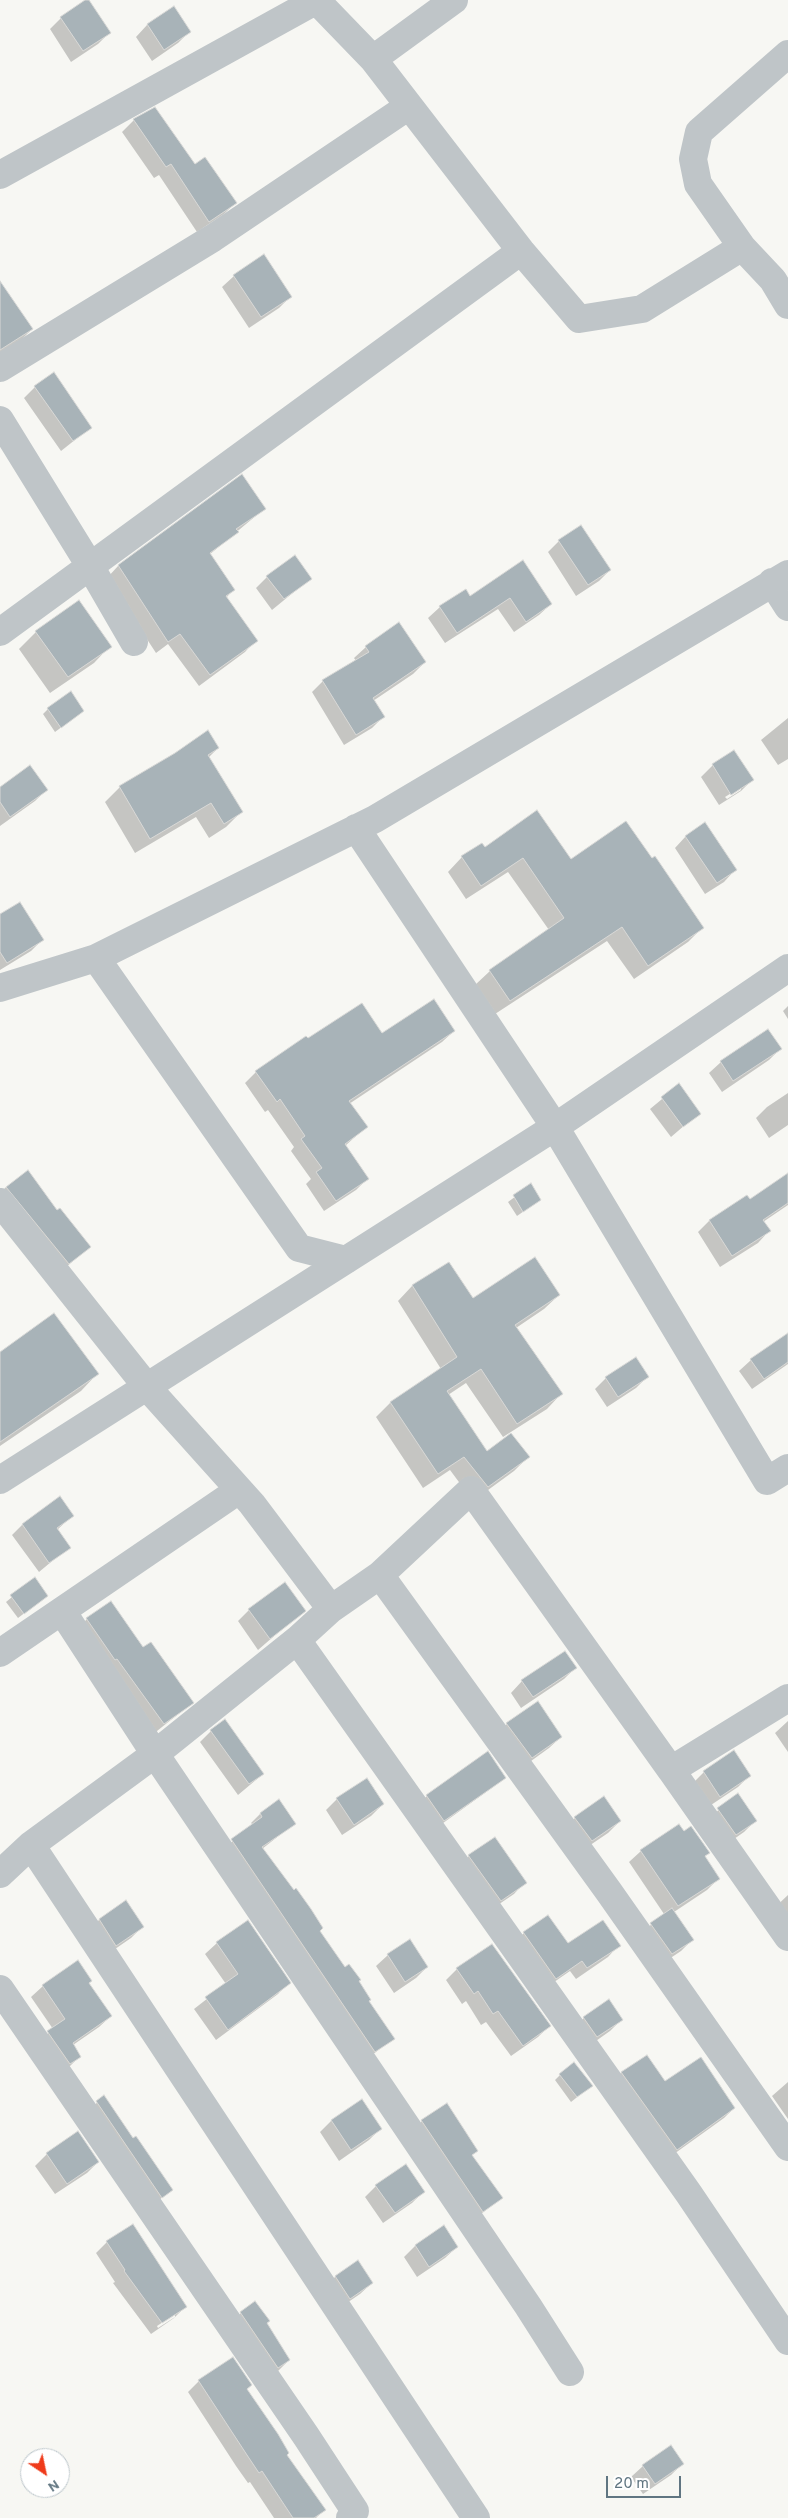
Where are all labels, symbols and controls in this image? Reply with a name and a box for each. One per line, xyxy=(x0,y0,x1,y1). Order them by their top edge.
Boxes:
north arrow xyxy=(20,2448,70,2498)
scale bar xyxy=(608,2466,683,2498)
text: N xyxy=(44,2475,62,2495)
text: 20 m xyxy=(614,2475,649,2494)

